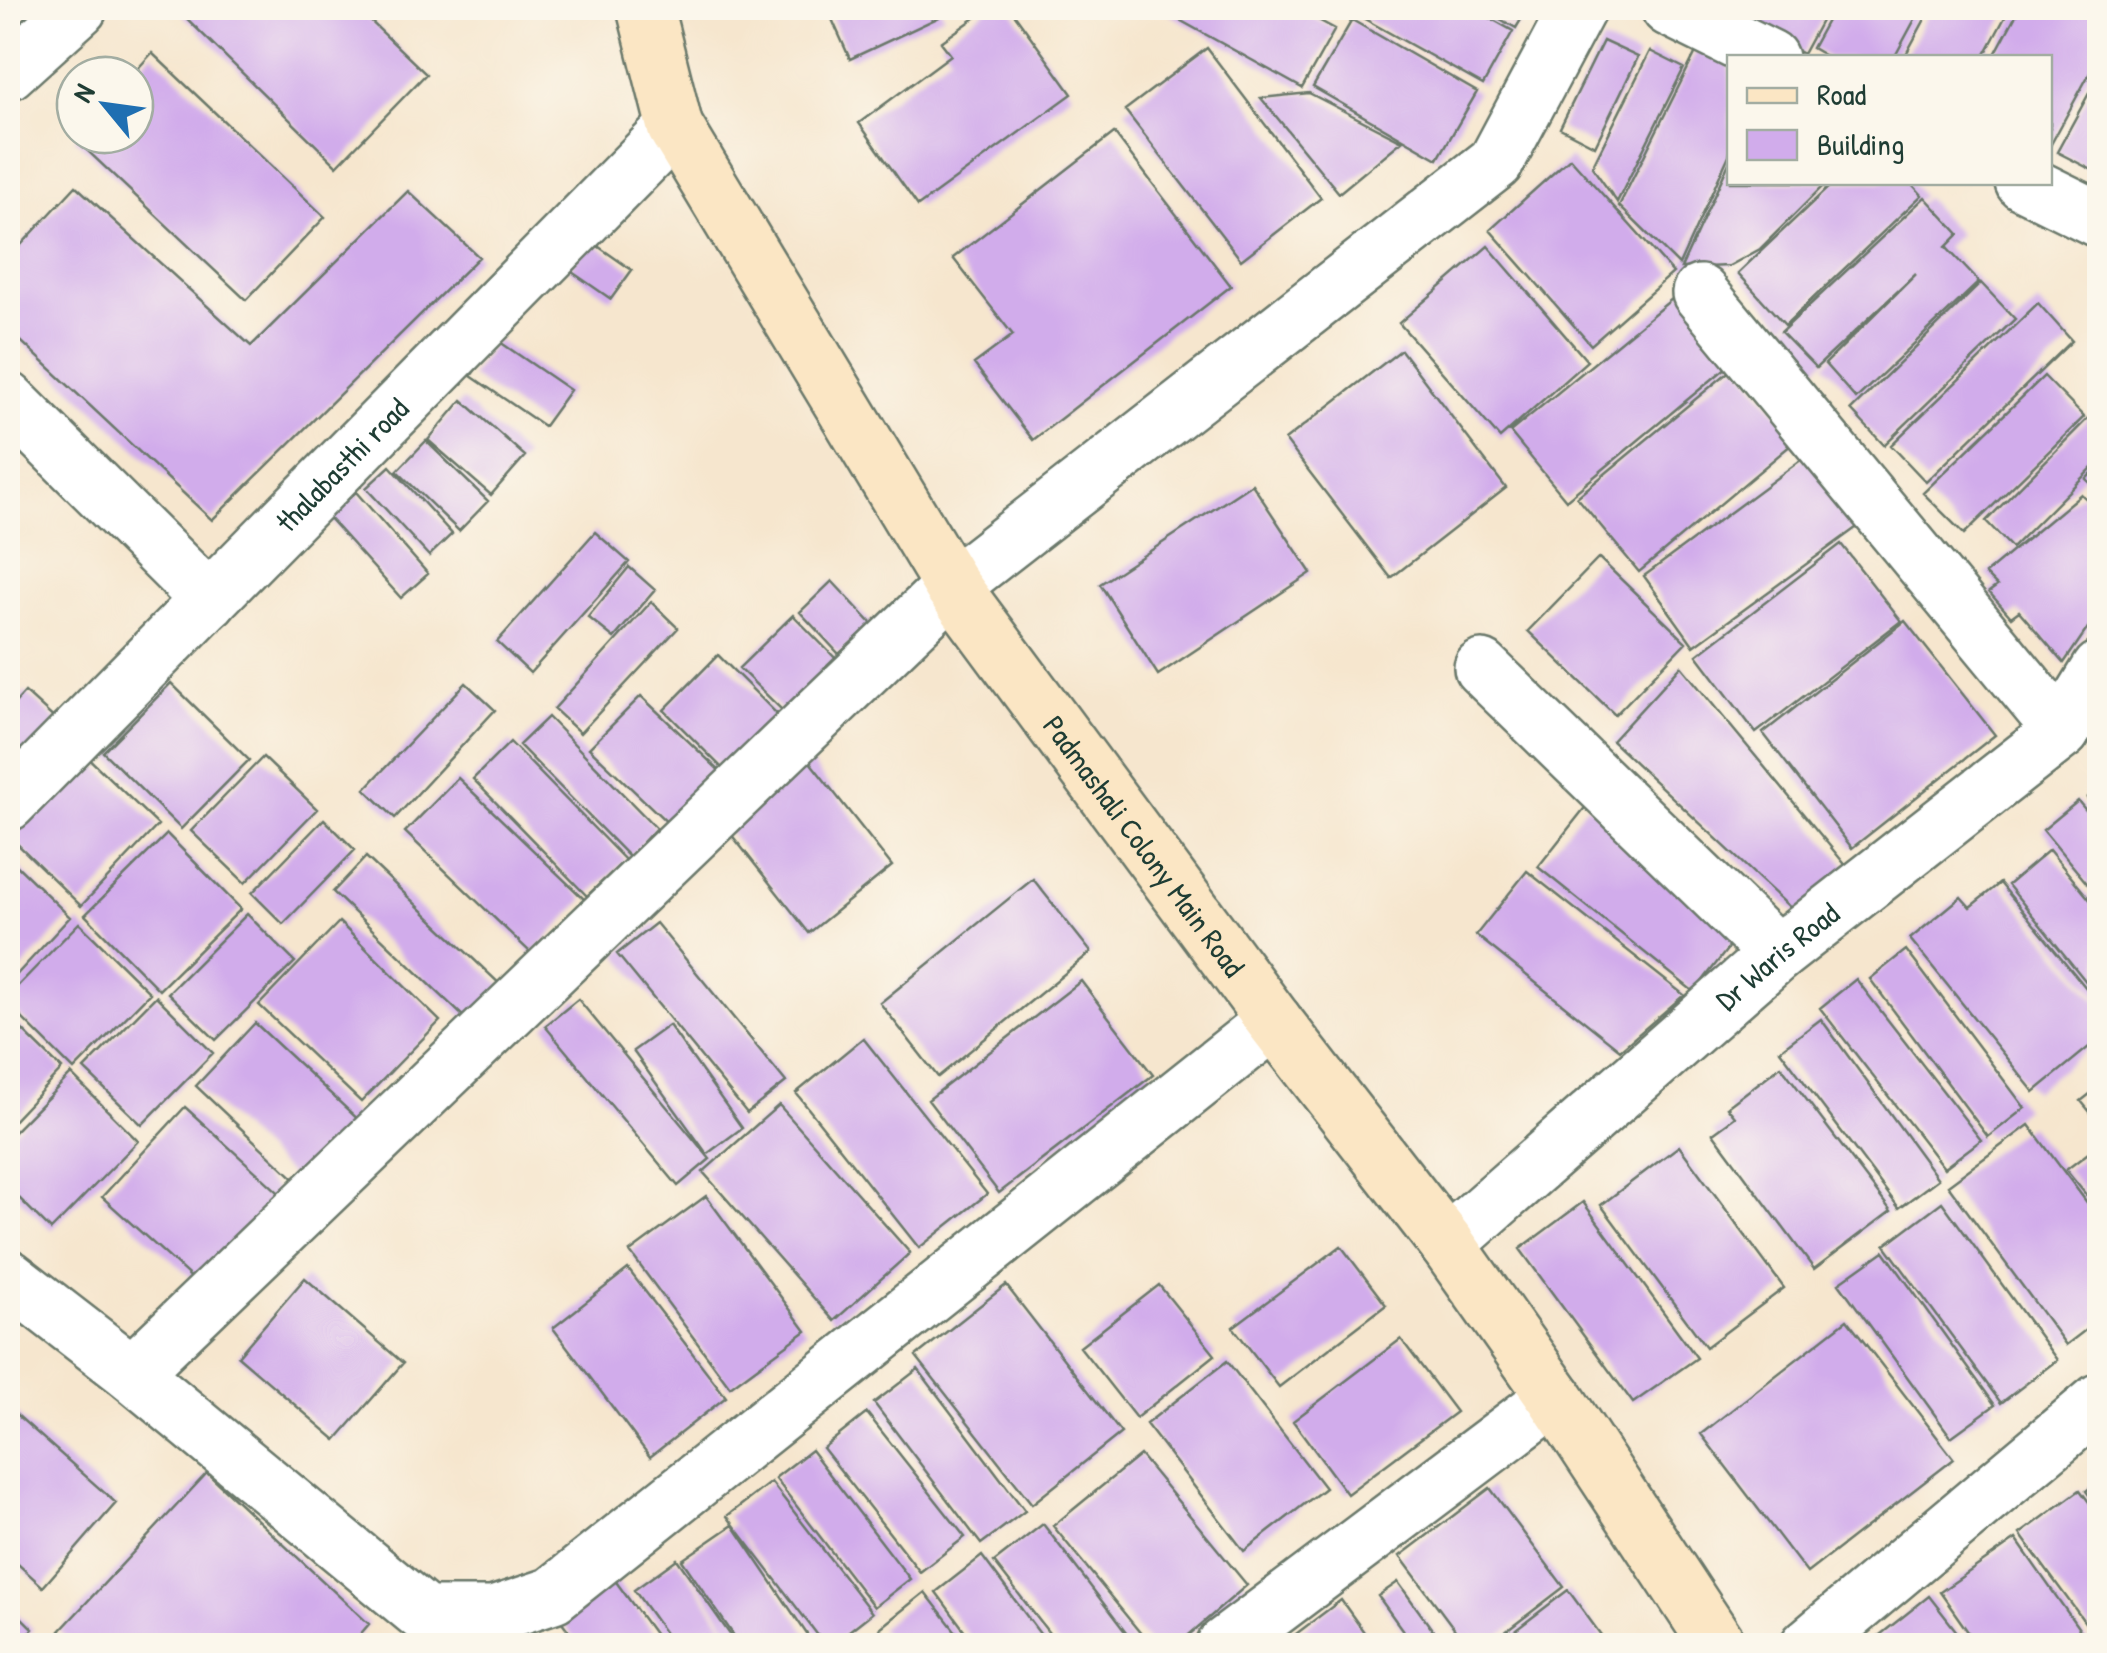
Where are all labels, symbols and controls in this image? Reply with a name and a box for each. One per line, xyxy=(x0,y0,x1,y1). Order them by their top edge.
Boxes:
north arrow xyxy=(55,55,155,155)
legend xyxy=(1727,55,2052,185)
text: Road xyxy=(1817,74,1866,114)
text: N xyxy=(63,77,103,109)
text: Building xyxy=(1817,124,1904,164)
street label: thalabasthi road xyxy=(266,389,417,541)
street label: Padmashali Colony Main Road xyxy=(1034,707,1254,985)
street label: Dr Waris Road xyxy=(1707,893,1847,1019)

